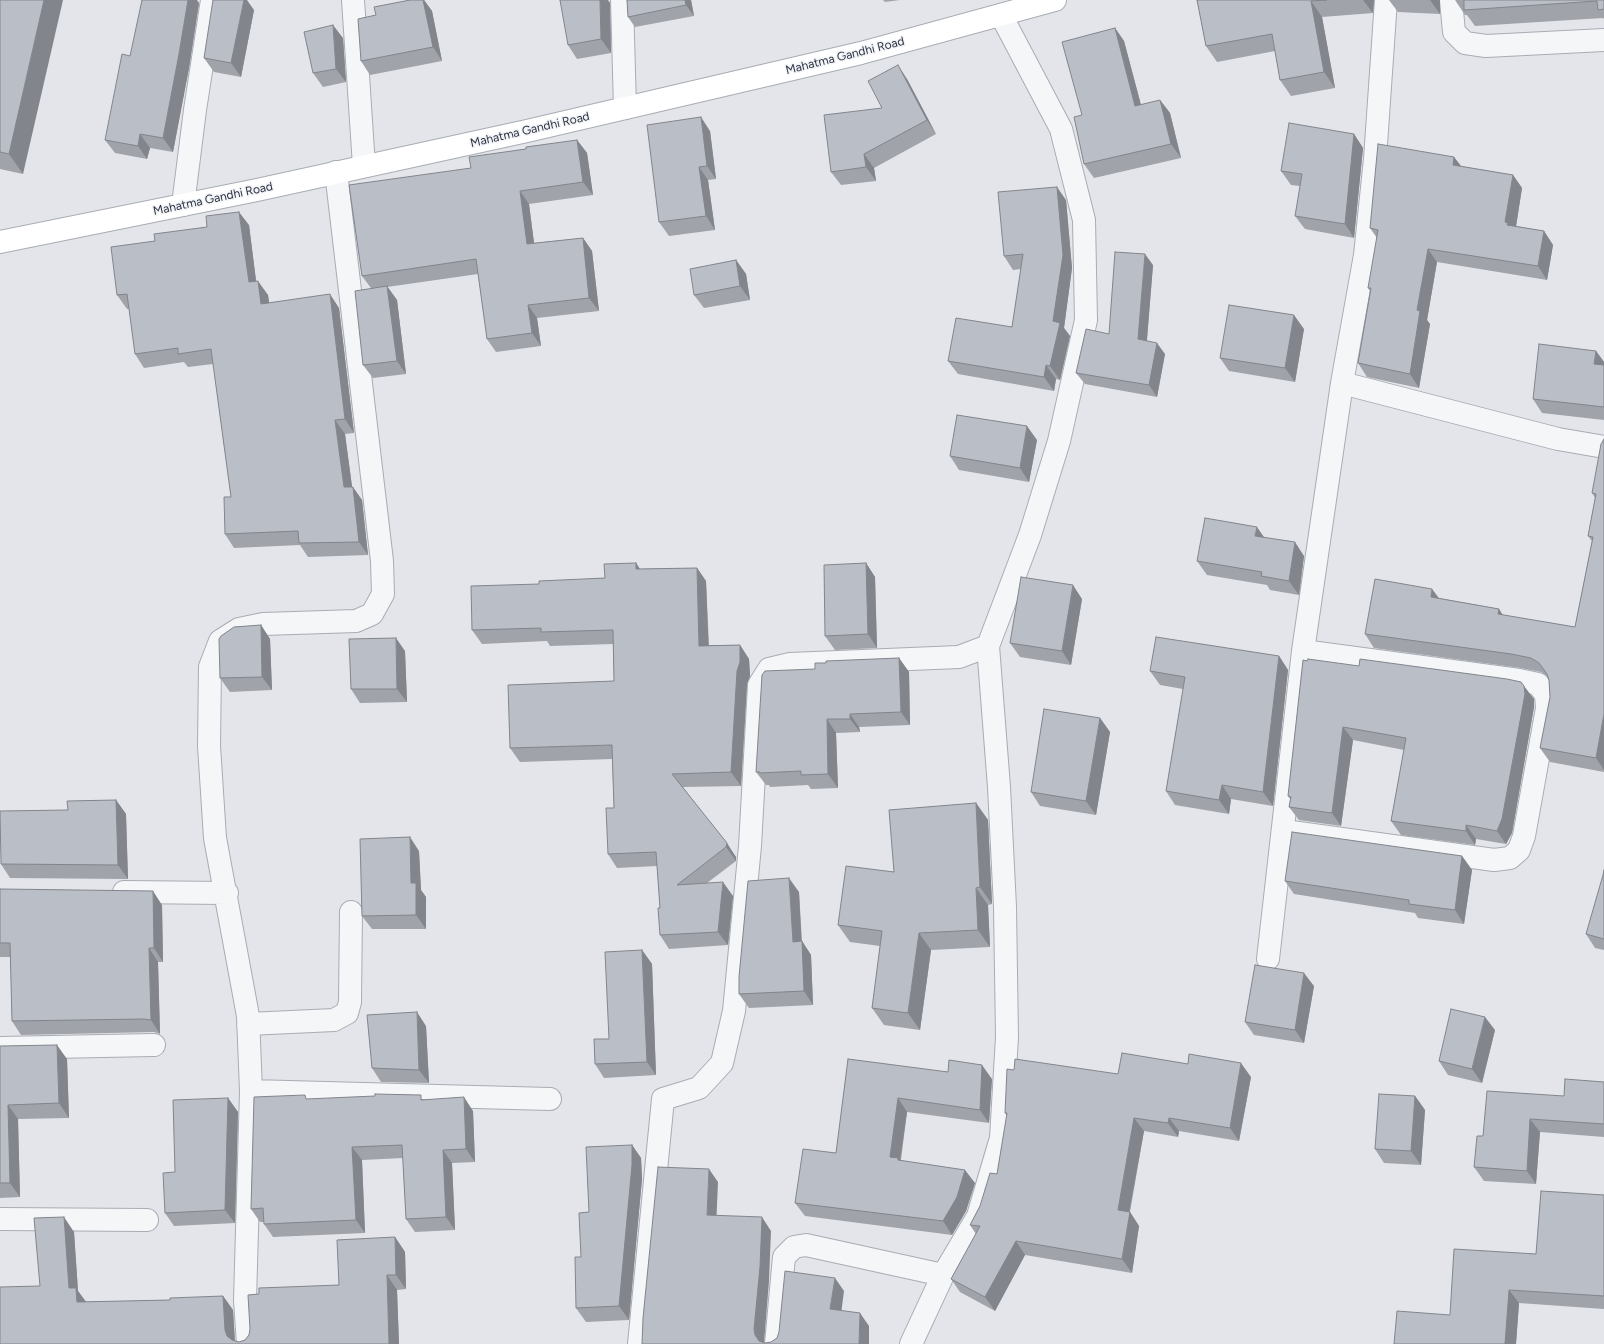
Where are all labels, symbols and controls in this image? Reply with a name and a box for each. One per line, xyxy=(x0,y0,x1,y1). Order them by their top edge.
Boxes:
street label: Mahatma Gandhi Road xyxy=(784,34,906,78)
street label: Mahatma Gandhi Road xyxy=(469,109,591,151)
street label: Mahatma Gandhi Road xyxy=(152,179,274,219)

